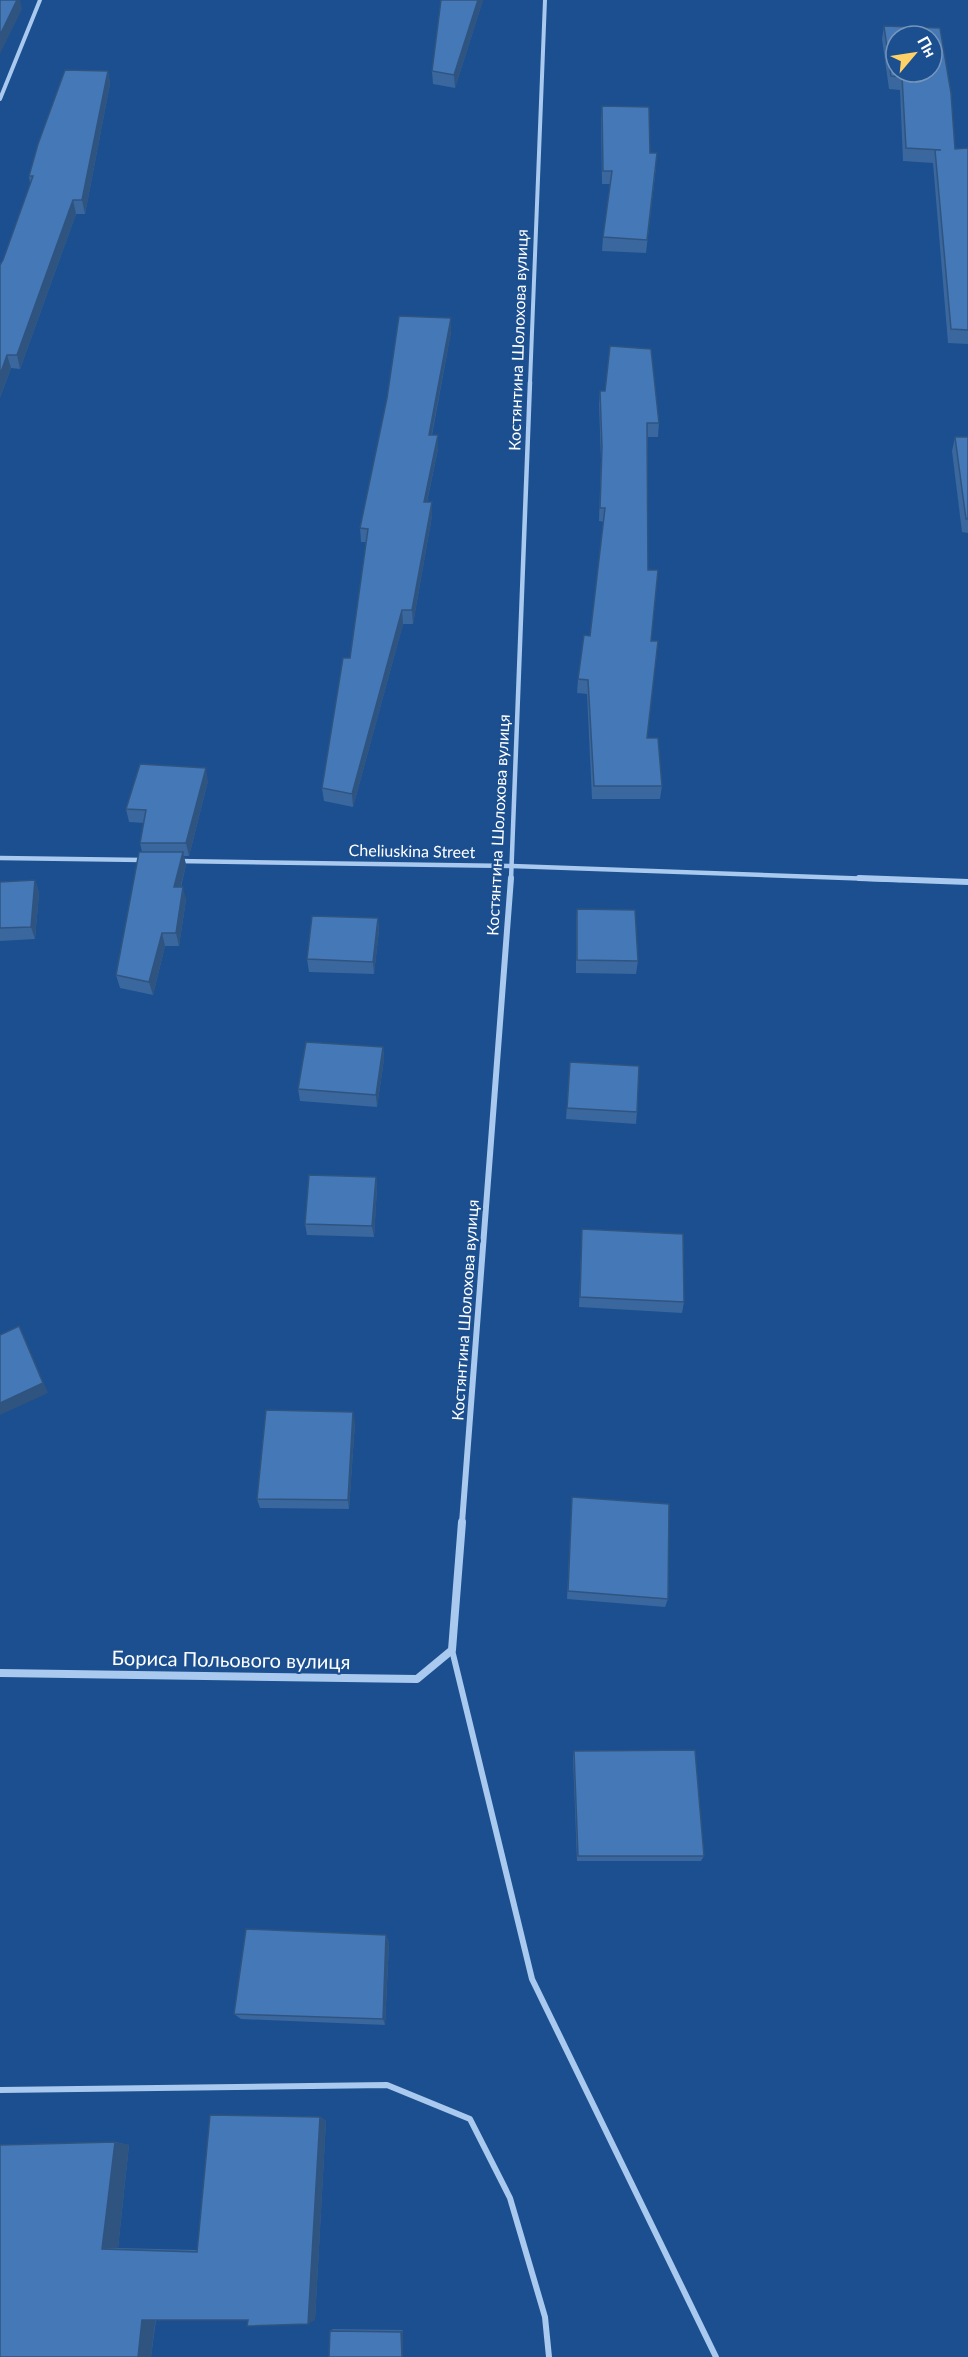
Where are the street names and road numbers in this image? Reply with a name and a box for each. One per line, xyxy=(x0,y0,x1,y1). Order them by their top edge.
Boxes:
street label: Костянтина Шолохова вулиця xyxy=(504,229,531,451)
street label: Костянтина Шолохова вулиця xyxy=(482,714,513,936)
street label: Cheliuskina Street xyxy=(349,840,476,861)
street label: Костянтина Шолохова вулиця xyxy=(447,1199,482,1421)
street label: Бориса Польового вулиця xyxy=(111,1645,351,1673)

